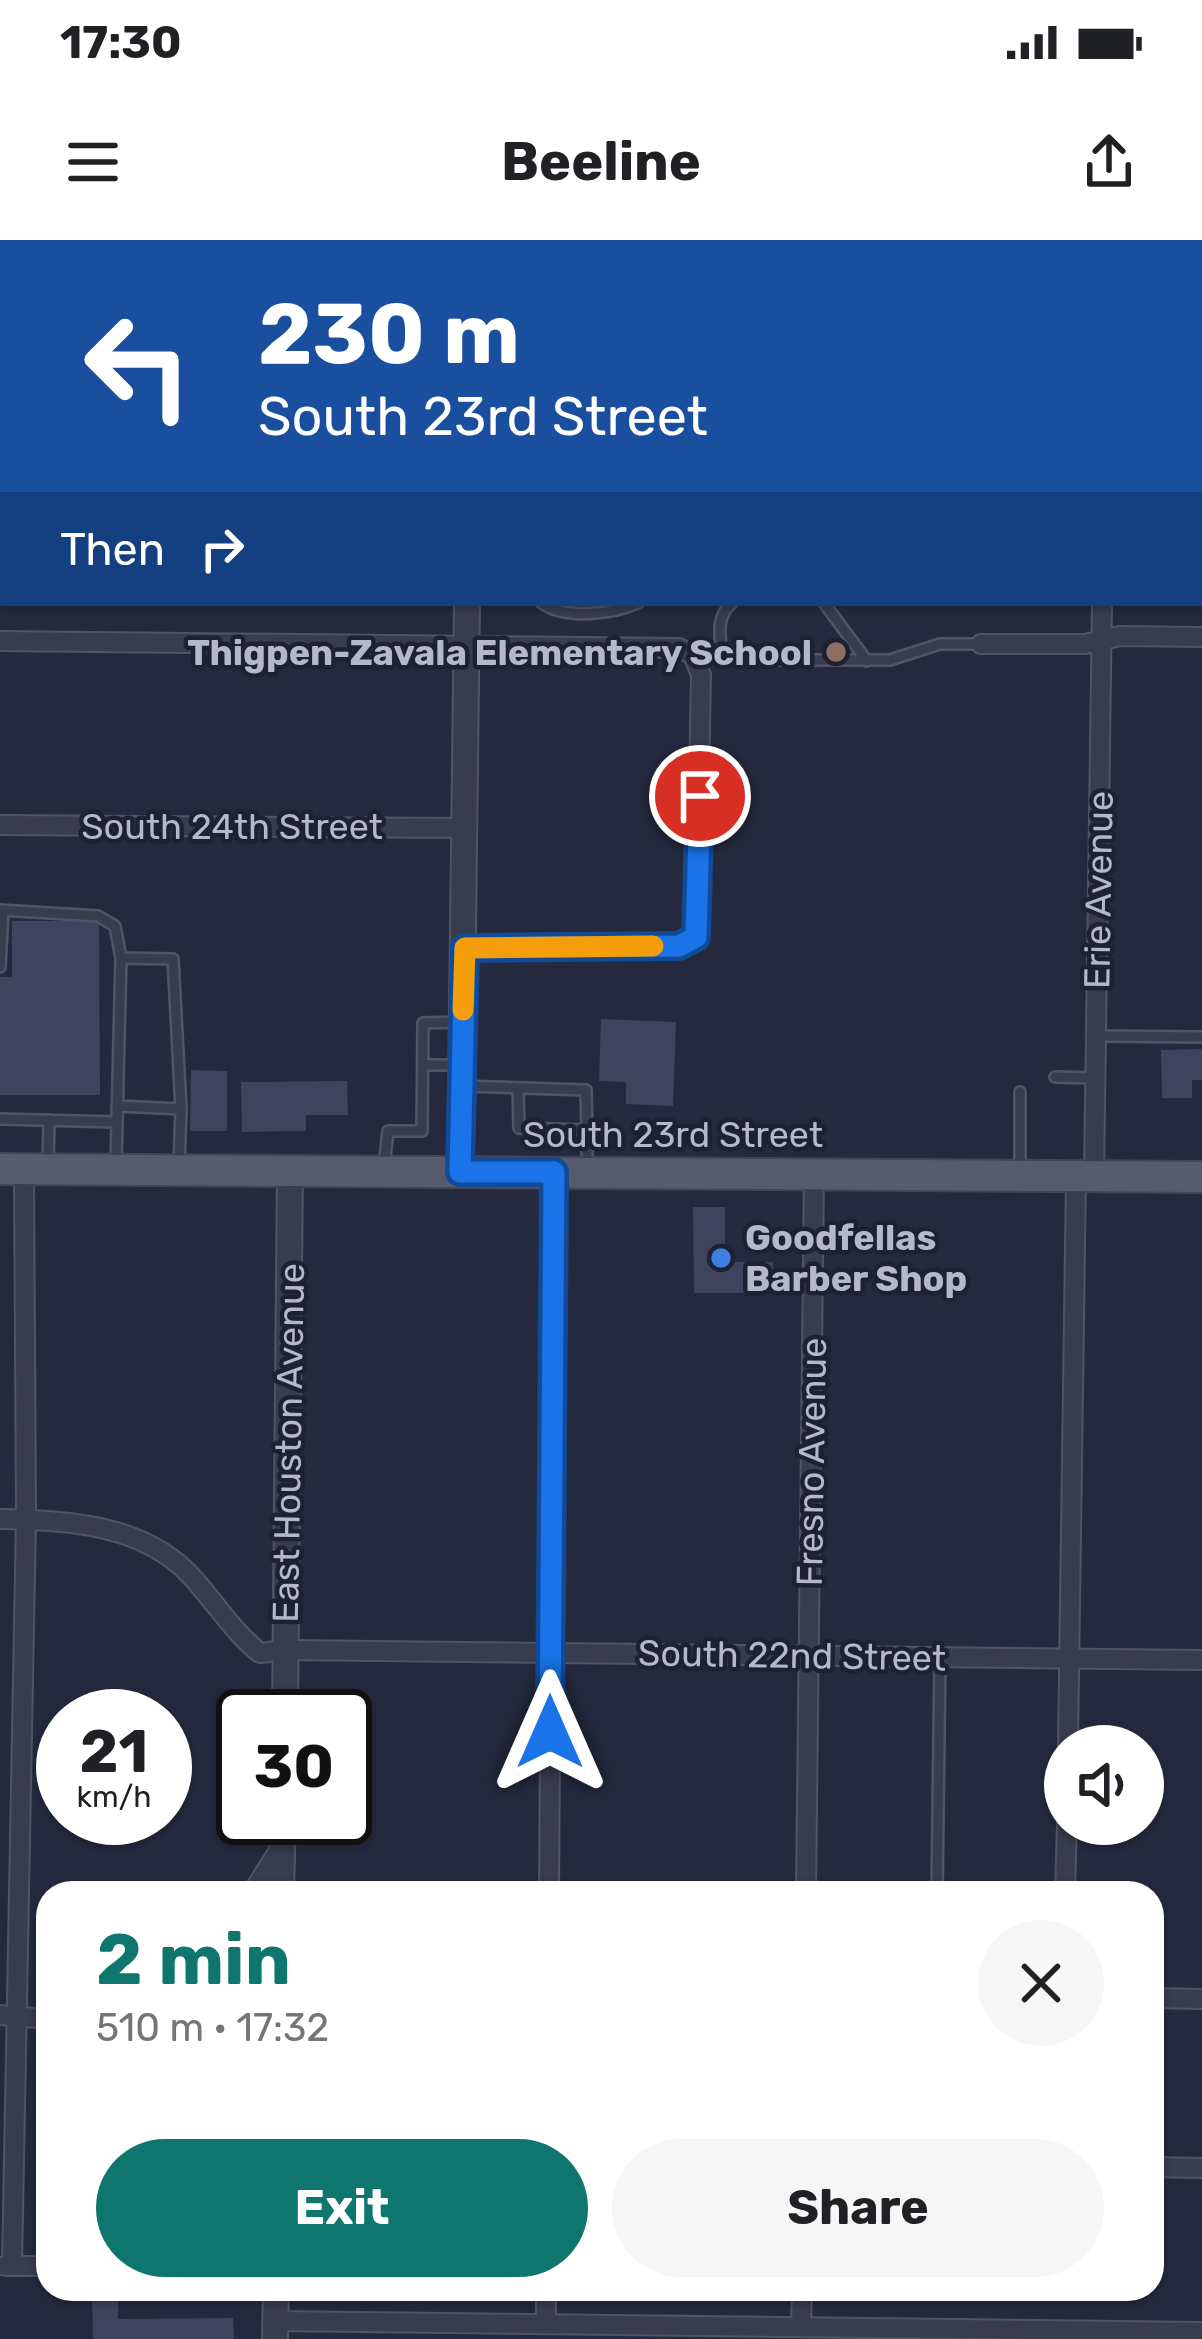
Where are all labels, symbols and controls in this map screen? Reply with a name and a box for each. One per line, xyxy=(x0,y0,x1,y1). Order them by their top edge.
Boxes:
text: 17:30 xyxy=(60,16,182,69)
icon: menu xyxy=(60,129,126,195)
icon: share xyxy=(1076,129,1142,195)
text: Beeline xyxy=(501,130,701,194)
text: 230 m xyxy=(258,284,520,384)
icon: left xyxy=(60,288,216,444)
text: South 23rd Street xyxy=(258,385,708,449)
icon: right xyxy=(189,516,255,582)
text: Then xyxy=(60,523,165,576)
place label: Thigpen-Zavala Elementary School xyxy=(187,631,812,674)
marker: Thigpen-Zavala Elementary School xyxy=(823,639,849,665)
pin xyxy=(649,745,751,847)
icon: arrive xyxy=(667,763,733,829)
street label: Erie Avenue xyxy=(1075,790,1122,990)
street label: South 24th Street xyxy=(81,805,383,848)
street label: South 23rd Street xyxy=(523,1113,823,1156)
place label: Goodfellas Barber Shop xyxy=(745,1216,967,1300)
marker: Goodfellas Barber Shop xyxy=(708,1245,734,1271)
street label: East Houston Avenue xyxy=(264,1263,313,1623)
street label: Fresno Avenue xyxy=(788,1337,835,1587)
street label: South 22nd Street xyxy=(638,1631,946,1680)
position arrow xyxy=(487,1669,613,1795)
speed limit sign: 30 xyxy=(216,1689,372,1845)
text: 21 xyxy=(80,1716,148,1787)
map controls xyxy=(1044,1725,1164,1845)
button: sound xyxy=(1044,1725,1164,1845)
text: km/h xyxy=(77,1779,151,1815)
text: 2 min xyxy=(96,1917,291,2002)
button: close xyxy=(978,1920,1104,2046)
text: 510 m · 17:32 xyxy=(96,2005,329,2051)
button: Exit xyxy=(96,2139,588,2277)
button: Share xyxy=(612,2139,1104,2277)

